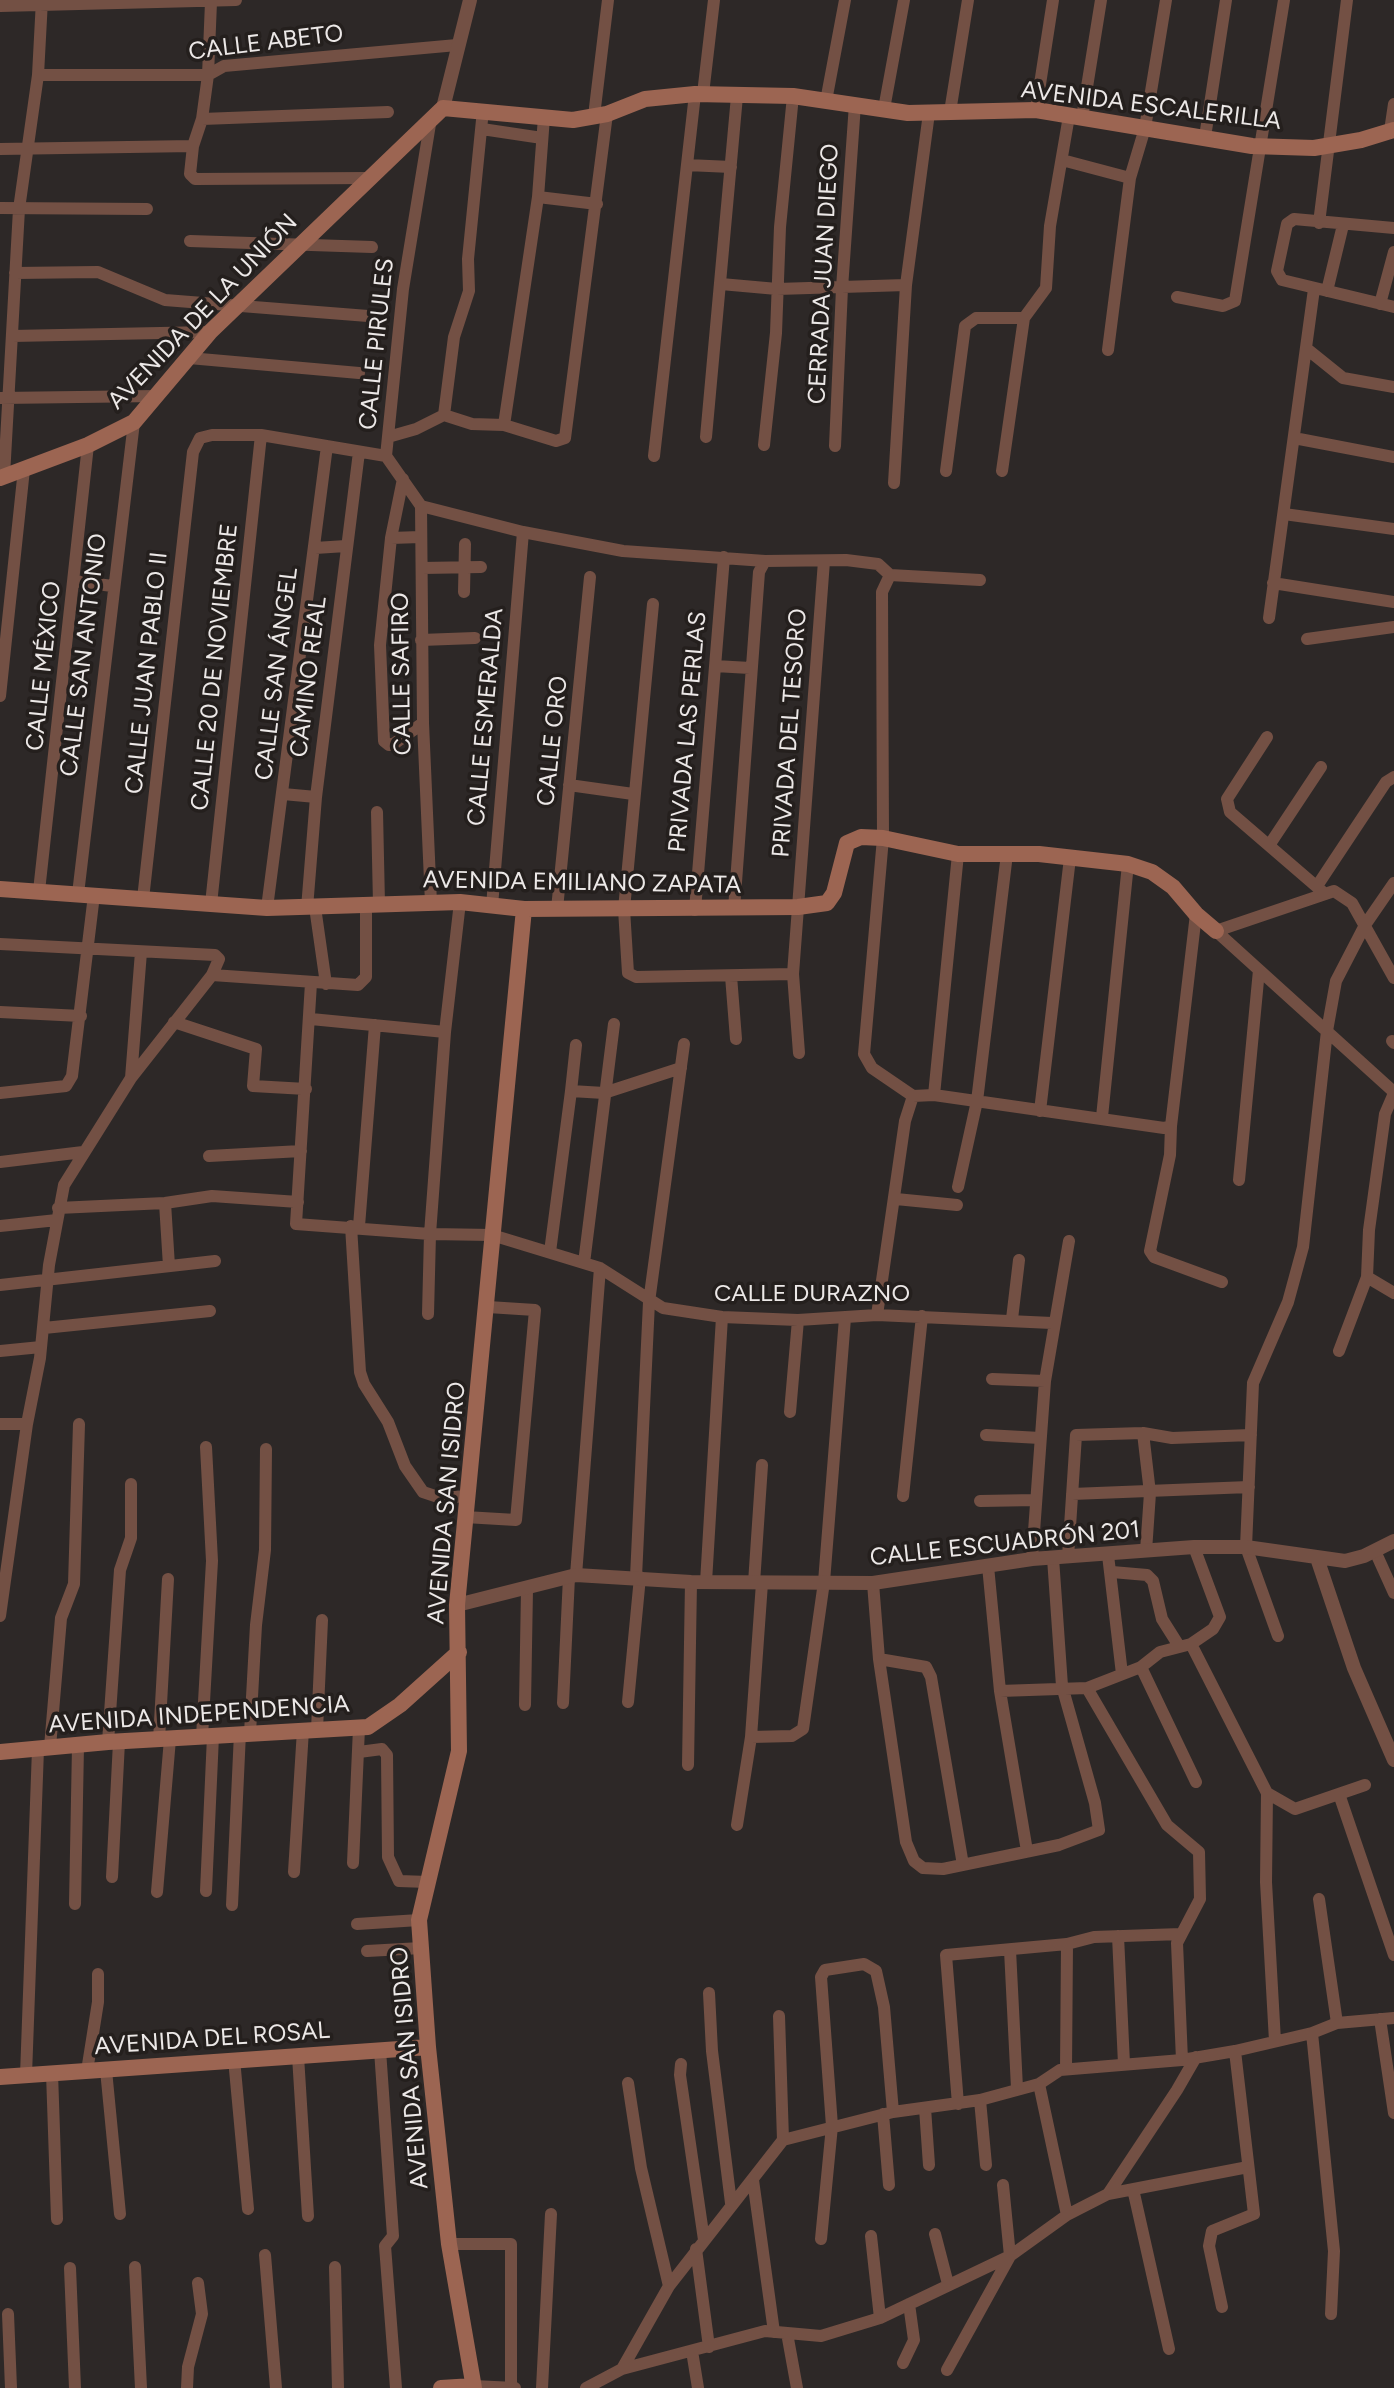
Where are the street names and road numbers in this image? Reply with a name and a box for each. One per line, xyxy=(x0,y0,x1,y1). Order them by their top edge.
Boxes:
street label: CALLE ABETO xyxy=(187,19,345,67)
street label: AVENIDA ESCALERILLA xyxy=(1019,76,1283,136)
street label: CERRADA JUAN DIEGO xyxy=(803,143,845,405)
street label: AVENIDA DE LA UNIÓN xyxy=(102,208,304,416)
street label: CALLE PIRULES xyxy=(354,257,400,431)
street label: CALLE 20 DE NOVIEMBRE xyxy=(186,522,244,812)
street label: CALLE SAN ANTONIO xyxy=(55,532,113,778)
street label: CALLE JUAN PABLO II xyxy=(120,551,174,795)
street label: CALLE SAN ÁNGEL xyxy=(250,566,304,782)
street label: CALLE MÉXICO xyxy=(21,580,67,752)
street label: CALLE SAFIRO xyxy=(386,592,418,756)
street label: CAMINO REAL xyxy=(285,595,333,759)
street label: CALLE ESMERALDA xyxy=(462,607,510,827)
street label: PRIVADA DEL TESORO xyxy=(767,608,813,858)
street label: PRIVADA LAS PERLAS xyxy=(663,610,713,854)
street label: CALLE ORO xyxy=(532,674,574,808)
street label: AVENIDA EMILIANO ZAPATA xyxy=(423,866,741,900)
street label: CALLE DURAZNO xyxy=(714,1280,910,1308)
street label: AVENIDA SAN ISIDRO xyxy=(422,1381,472,1625)
street label: CALLE ESCUADRÓN 201 xyxy=(868,1515,1142,1573)
street label: AVENIDA INDEPENDENCIA xyxy=(48,1690,350,1740)
street label: AVENIDA SAN ISIDRO xyxy=(385,1946,435,2190)
street label: AVENIDA DEL ROSAL xyxy=(93,2016,331,2062)

